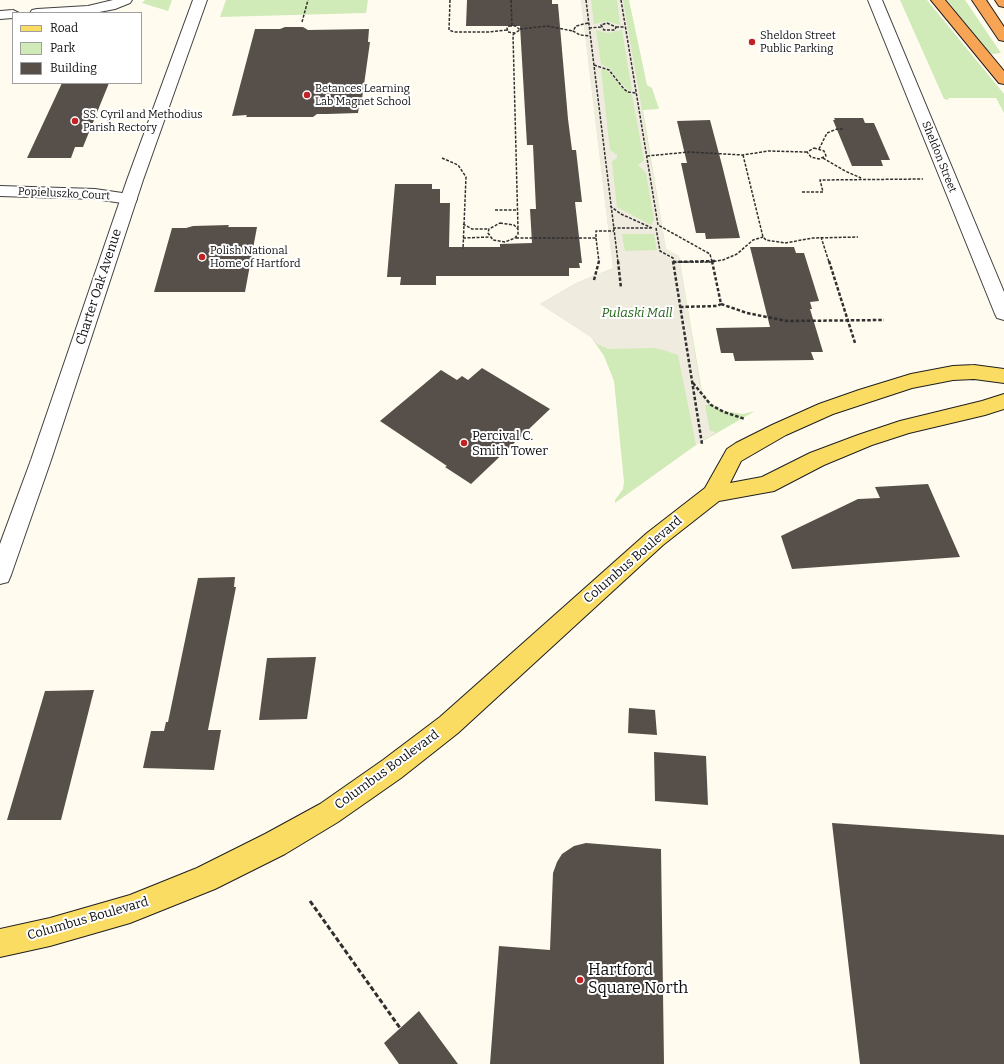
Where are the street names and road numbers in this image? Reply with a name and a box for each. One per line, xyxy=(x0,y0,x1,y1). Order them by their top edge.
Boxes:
street label: Sheldon Street xyxy=(919,119,959,195)
street label: Popieluszko Court xyxy=(18,185,110,203)
street label: Charter Oak Avenue xyxy=(73,227,125,347)
street label: Columbus Boulevard xyxy=(581,513,685,607)
street label: Columbus Boulevard xyxy=(332,727,442,813)
street label: Columbus Boulevard xyxy=(26,894,150,944)

